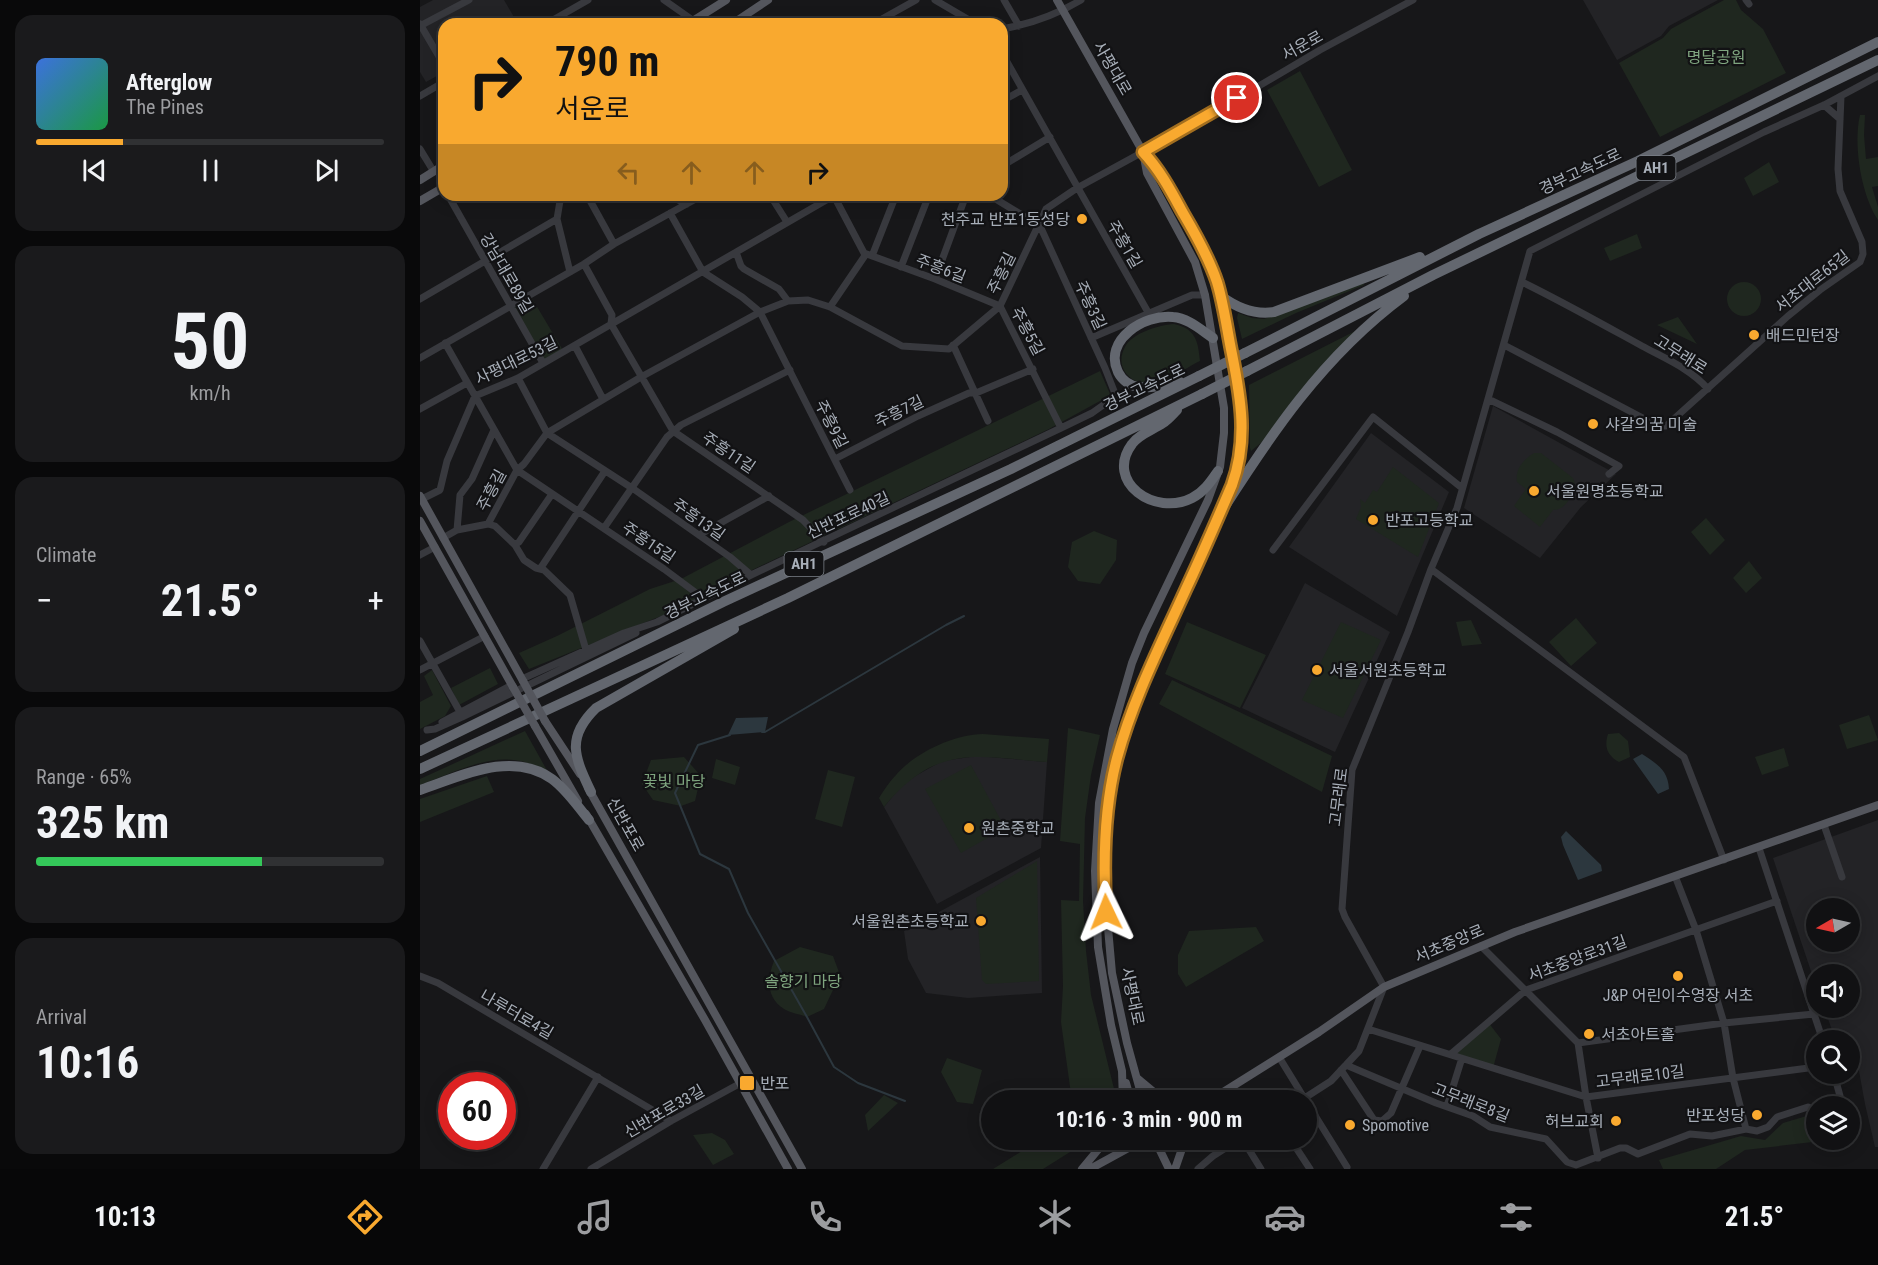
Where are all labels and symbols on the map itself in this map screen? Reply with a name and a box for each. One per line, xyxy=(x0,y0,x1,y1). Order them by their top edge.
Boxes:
street label: 서운로 xyxy=(1278,26,1326,64)
street label: 사평대로 xyxy=(1090,38,1136,99)
park label: 명달공원 xyxy=(1687,48,1745,67)
pin xyxy=(1211,72,1262,123)
street label: 경부고속도로 xyxy=(1536,144,1624,199)
road number: AH1 xyxy=(1636,156,1676,180)
place label: 천주교 반포1동성당 xyxy=(941,210,1070,229)
marker: 천주교 반포1동성당 xyxy=(1075,212,1089,226)
street label: 주흥1길 xyxy=(1103,217,1146,272)
street label: 강남대로89길 xyxy=(476,230,537,317)
street label: 서초대로65길 xyxy=(1771,246,1853,316)
street label: 주흥길 xyxy=(983,249,1020,297)
street label: 주흥6길 xyxy=(913,250,969,287)
street label: 주흥3길 xyxy=(1071,278,1110,333)
street label: 주흥5길 xyxy=(1007,304,1048,359)
place label: 배드민턴장 xyxy=(1766,326,1840,345)
marker: 배드민턴장 xyxy=(1747,328,1761,342)
street label: 고무래로 xyxy=(1651,331,1711,378)
street label: 사평대로53길 xyxy=(472,332,561,389)
street label: 경부고속도로 xyxy=(1100,359,1188,415)
street label: 주흥7길 xyxy=(872,391,927,431)
street label: 주흥9길 xyxy=(811,397,852,452)
place label: 샤갈의꿈 미술 xyxy=(1605,415,1697,434)
marker: 샤갈의꿈 미술 xyxy=(1586,417,1600,431)
street label: 주흥11길 xyxy=(699,428,759,477)
street label: 주흥길 xyxy=(473,466,510,514)
place label: 서울원명초등학교 xyxy=(1546,482,1664,501)
marker: 서울원명초등학교 xyxy=(1527,484,1541,498)
street label: 신반포로40길 xyxy=(804,488,893,543)
street label: 주흥13길 xyxy=(669,494,729,544)
place label: 반포고등학교 xyxy=(1385,511,1473,530)
marker: 반포고등학교 xyxy=(1366,513,1380,527)
street label: 주흥15길 xyxy=(619,518,679,567)
road number: AH1 xyxy=(784,552,824,576)
street label: 경부고속도로 xyxy=(661,567,749,623)
place label: 서울서원초등학교 xyxy=(1329,661,1447,680)
marker: 서울서원초등학교 xyxy=(1310,663,1324,677)
street label: 고무래로 xyxy=(1325,766,1352,827)
park label: 꽃빛 마당 xyxy=(643,772,706,791)
street label: 신반포로 xyxy=(603,794,648,855)
place label: 원촌중학교 xyxy=(981,819,1055,838)
marker: 원촌중학교 xyxy=(962,821,976,835)
position arrow xyxy=(1074,880,1138,944)
north arrow xyxy=(1806,898,1860,952)
place label: 서울원촌초등학교 xyxy=(851,912,969,931)
marker: 서울원촌초등학교 xyxy=(974,914,988,928)
street label: 서초중앙로 xyxy=(1412,920,1487,967)
street label: 서초중앙로31길 xyxy=(1525,932,1629,985)
street label: 사평대로 xyxy=(1117,965,1148,1027)
marker: J&P 어린이수영장 서초 xyxy=(1671,969,1685,983)
park label: 솔향기 마당 xyxy=(764,972,842,991)
street label: 나루터로4길 xyxy=(477,986,557,1043)
place label: J&P 어린이수영장 서초 xyxy=(1603,986,1753,1005)
place label: 서초아트홀 xyxy=(1601,1025,1675,1044)
marker: 서초아트홀 xyxy=(1582,1027,1596,1041)
street label: 고무래로10길 xyxy=(1595,1062,1686,1091)
speed limit sign: 60 xyxy=(438,1072,516,1150)
marker: 반포 xyxy=(738,1074,756,1092)
place label: 반포 xyxy=(760,1074,789,1093)
street label: 고무래로8길 xyxy=(1429,1079,1512,1126)
street label: 신반포로33길 xyxy=(621,1081,708,1142)
place label: 반포성당 xyxy=(1686,1106,1745,1125)
marker: 반포성당 xyxy=(1750,1108,1764,1122)
place label: 허브교회 xyxy=(1545,1112,1604,1131)
marker: 허브교회 xyxy=(1609,1114,1623,1128)
place label: Spomotive xyxy=(1362,1116,1429,1135)
marker: Spomotive xyxy=(1343,1118,1357,1132)

